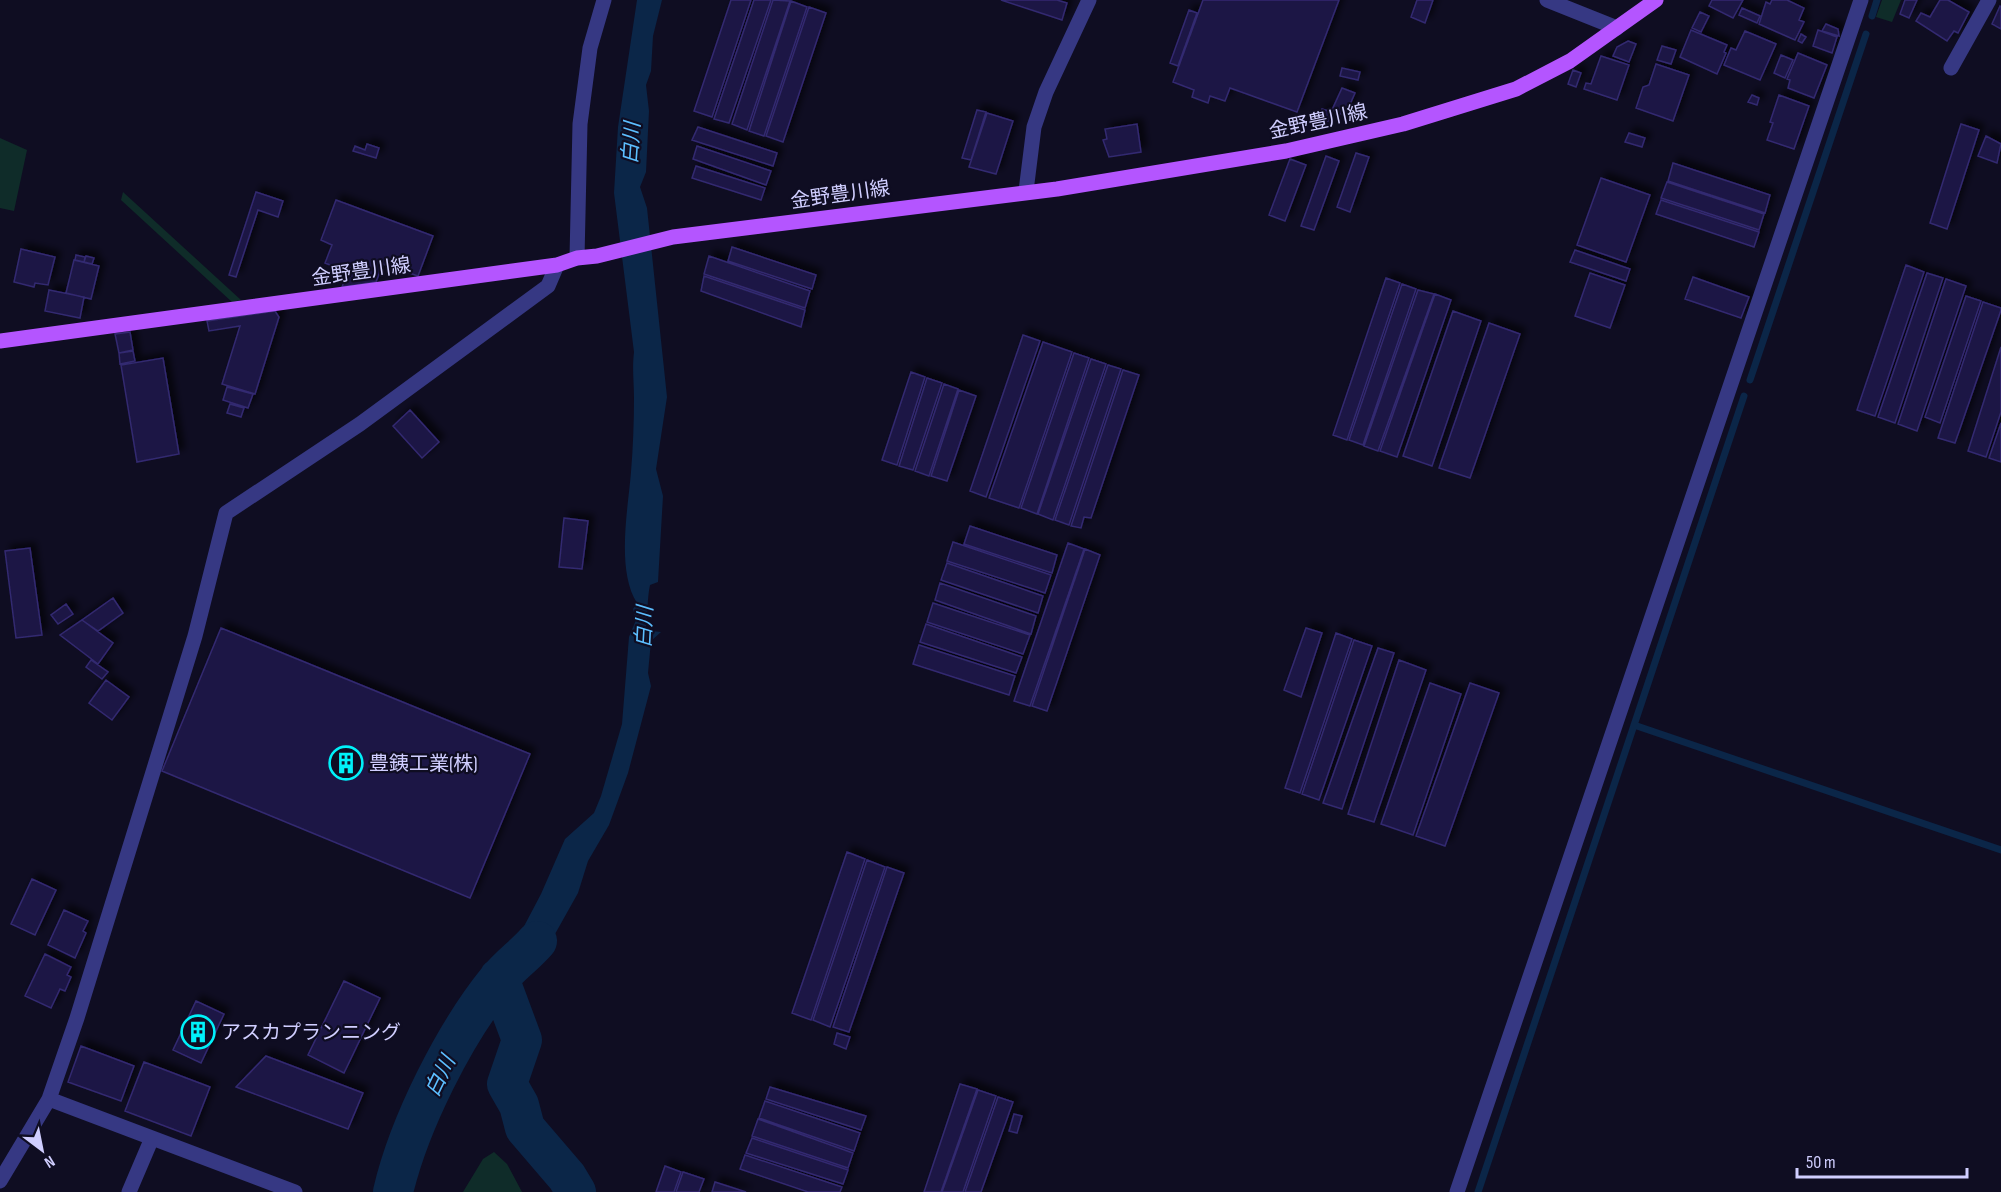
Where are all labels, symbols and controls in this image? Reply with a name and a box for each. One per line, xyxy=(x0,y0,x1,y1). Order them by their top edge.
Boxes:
street label: 金野豊川線 xyxy=(1267,100,1370,144)
water label: 白川 xyxy=(618,119,646,165)
street label: 金野豊川線 xyxy=(789,176,891,214)
street label: 金野豊川線 xyxy=(310,253,412,291)
water label: 白川 xyxy=(631,603,658,649)
building icon: 豊銕工業(株) xyxy=(328,745,364,781)
place label: 豊銕工業(株) xyxy=(369,752,478,776)
building icon: アスカプランニング xyxy=(180,1014,216,1050)
place label: アスカプランニング xyxy=(221,1021,401,1045)
water label: 白川 xyxy=(420,1050,462,1101)
north arrow xyxy=(12,1120,72,1180)
scale bar xyxy=(1797,1141,1966,1179)
text: N xyxy=(40,1151,58,1172)
text: 50 m xyxy=(1806,1152,1836,1173)

